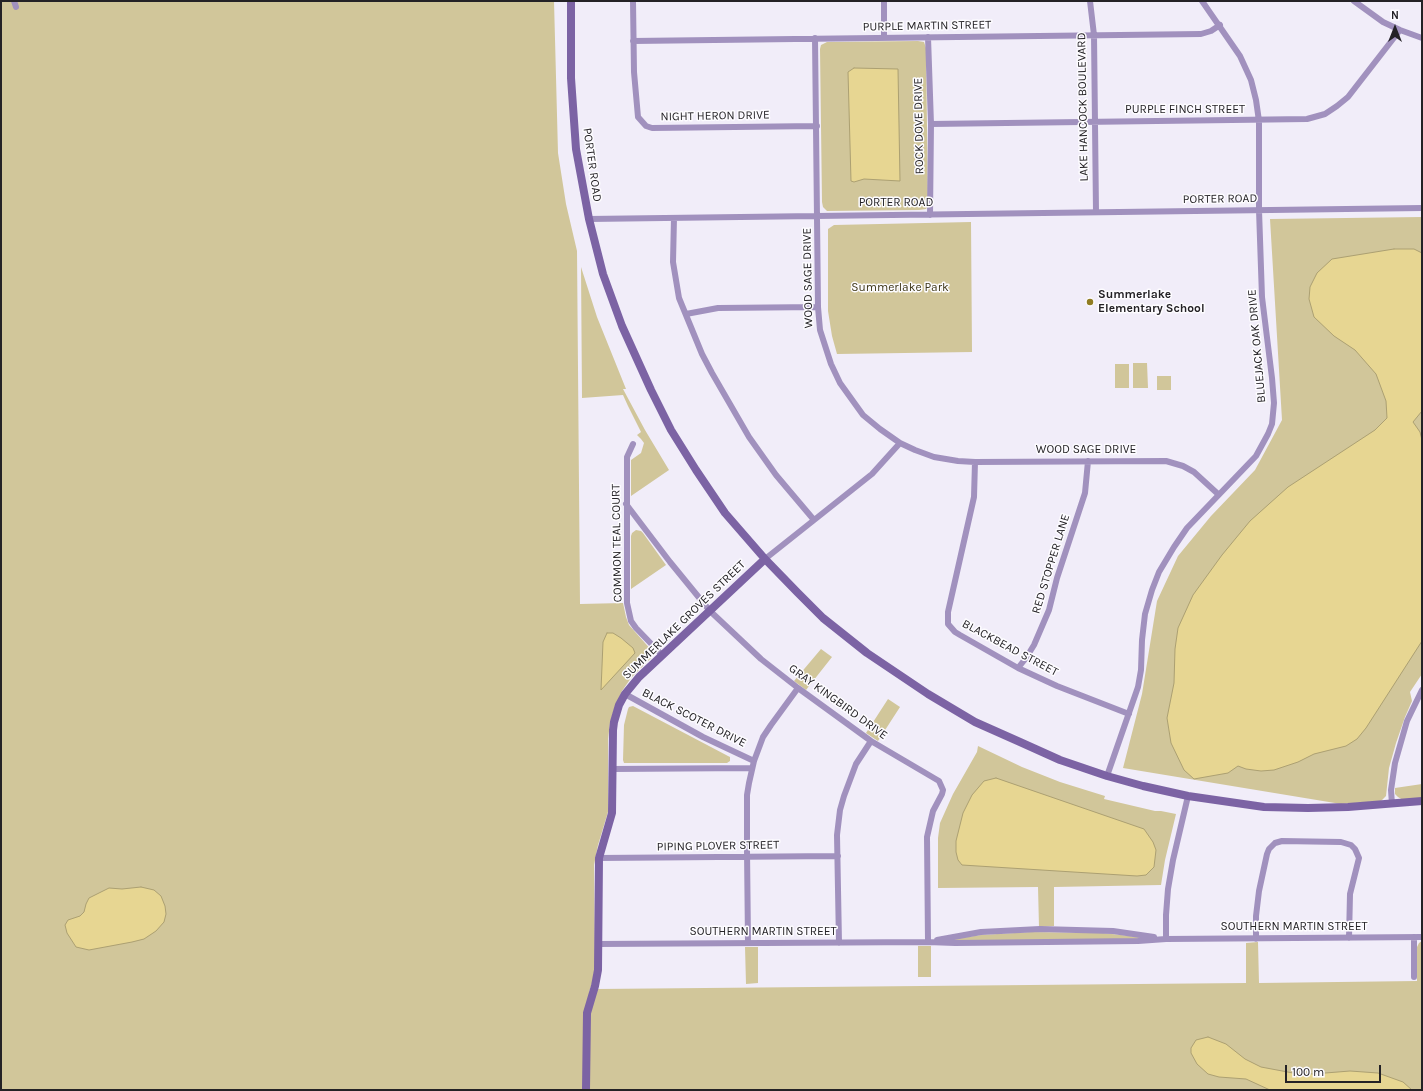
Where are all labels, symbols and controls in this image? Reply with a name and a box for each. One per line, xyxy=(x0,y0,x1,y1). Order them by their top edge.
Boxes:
north arrow xyxy=(1375,8,1415,48)
text: N xyxy=(1391,9,1399,22)
street label: PURPLE MARTIN STREET xyxy=(863,18,991,34)
street label: LAKE HANCOCK BOULEVARD xyxy=(1075,32,1091,182)
street label: ROCK DOVE DRIVE xyxy=(911,78,927,174)
street label: PURPLE FINCH STREET xyxy=(1125,103,1245,117)
street label: NIGHT HERON DRIVE xyxy=(660,108,770,124)
street label: PORTER ROAD xyxy=(580,127,604,203)
street label: PORTER ROAD xyxy=(1183,191,1257,207)
street label: PORTER ROAD xyxy=(859,196,933,210)
street label: WOOD SAGE DRIVE xyxy=(800,228,816,328)
park label: Summerlake Park xyxy=(851,281,949,295)
place label: Summerlake Elementary School xyxy=(1098,288,1205,316)
street label: BLUEJACK OAK DRIVE xyxy=(1245,289,1269,403)
marker: Summerlake Elementary School xyxy=(1085,297,1095,307)
street label: WOOD SAGE DRIVE xyxy=(1036,443,1136,457)
street label: COMMON TEAL COURT xyxy=(609,484,625,602)
street label: RED STOPPER LANE xyxy=(1029,512,1073,616)
street label: SUMMERLAKE GROVES STREET xyxy=(620,557,748,683)
street label: BLACKBEAD STREET xyxy=(960,617,1060,679)
street label: GRAY KINGBIRD DRIVE xyxy=(786,661,890,743)
street label: BLACK SCOTER DRIVE xyxy=(640,686,748,750)
street label: PIPING PLOVER STREET xyxy=(657,838,779,854)
street label: SOUTHERN MARTIN STREET xyxy=(1221,920,1367,934)
street label: SOUTHERN MARTIN STREET xyxy=(690,925,836,939)
scale bar xyxy=(1287,1057,1383,1083)
text: 100 m xyxy=(1292,1065,1324,1079)

